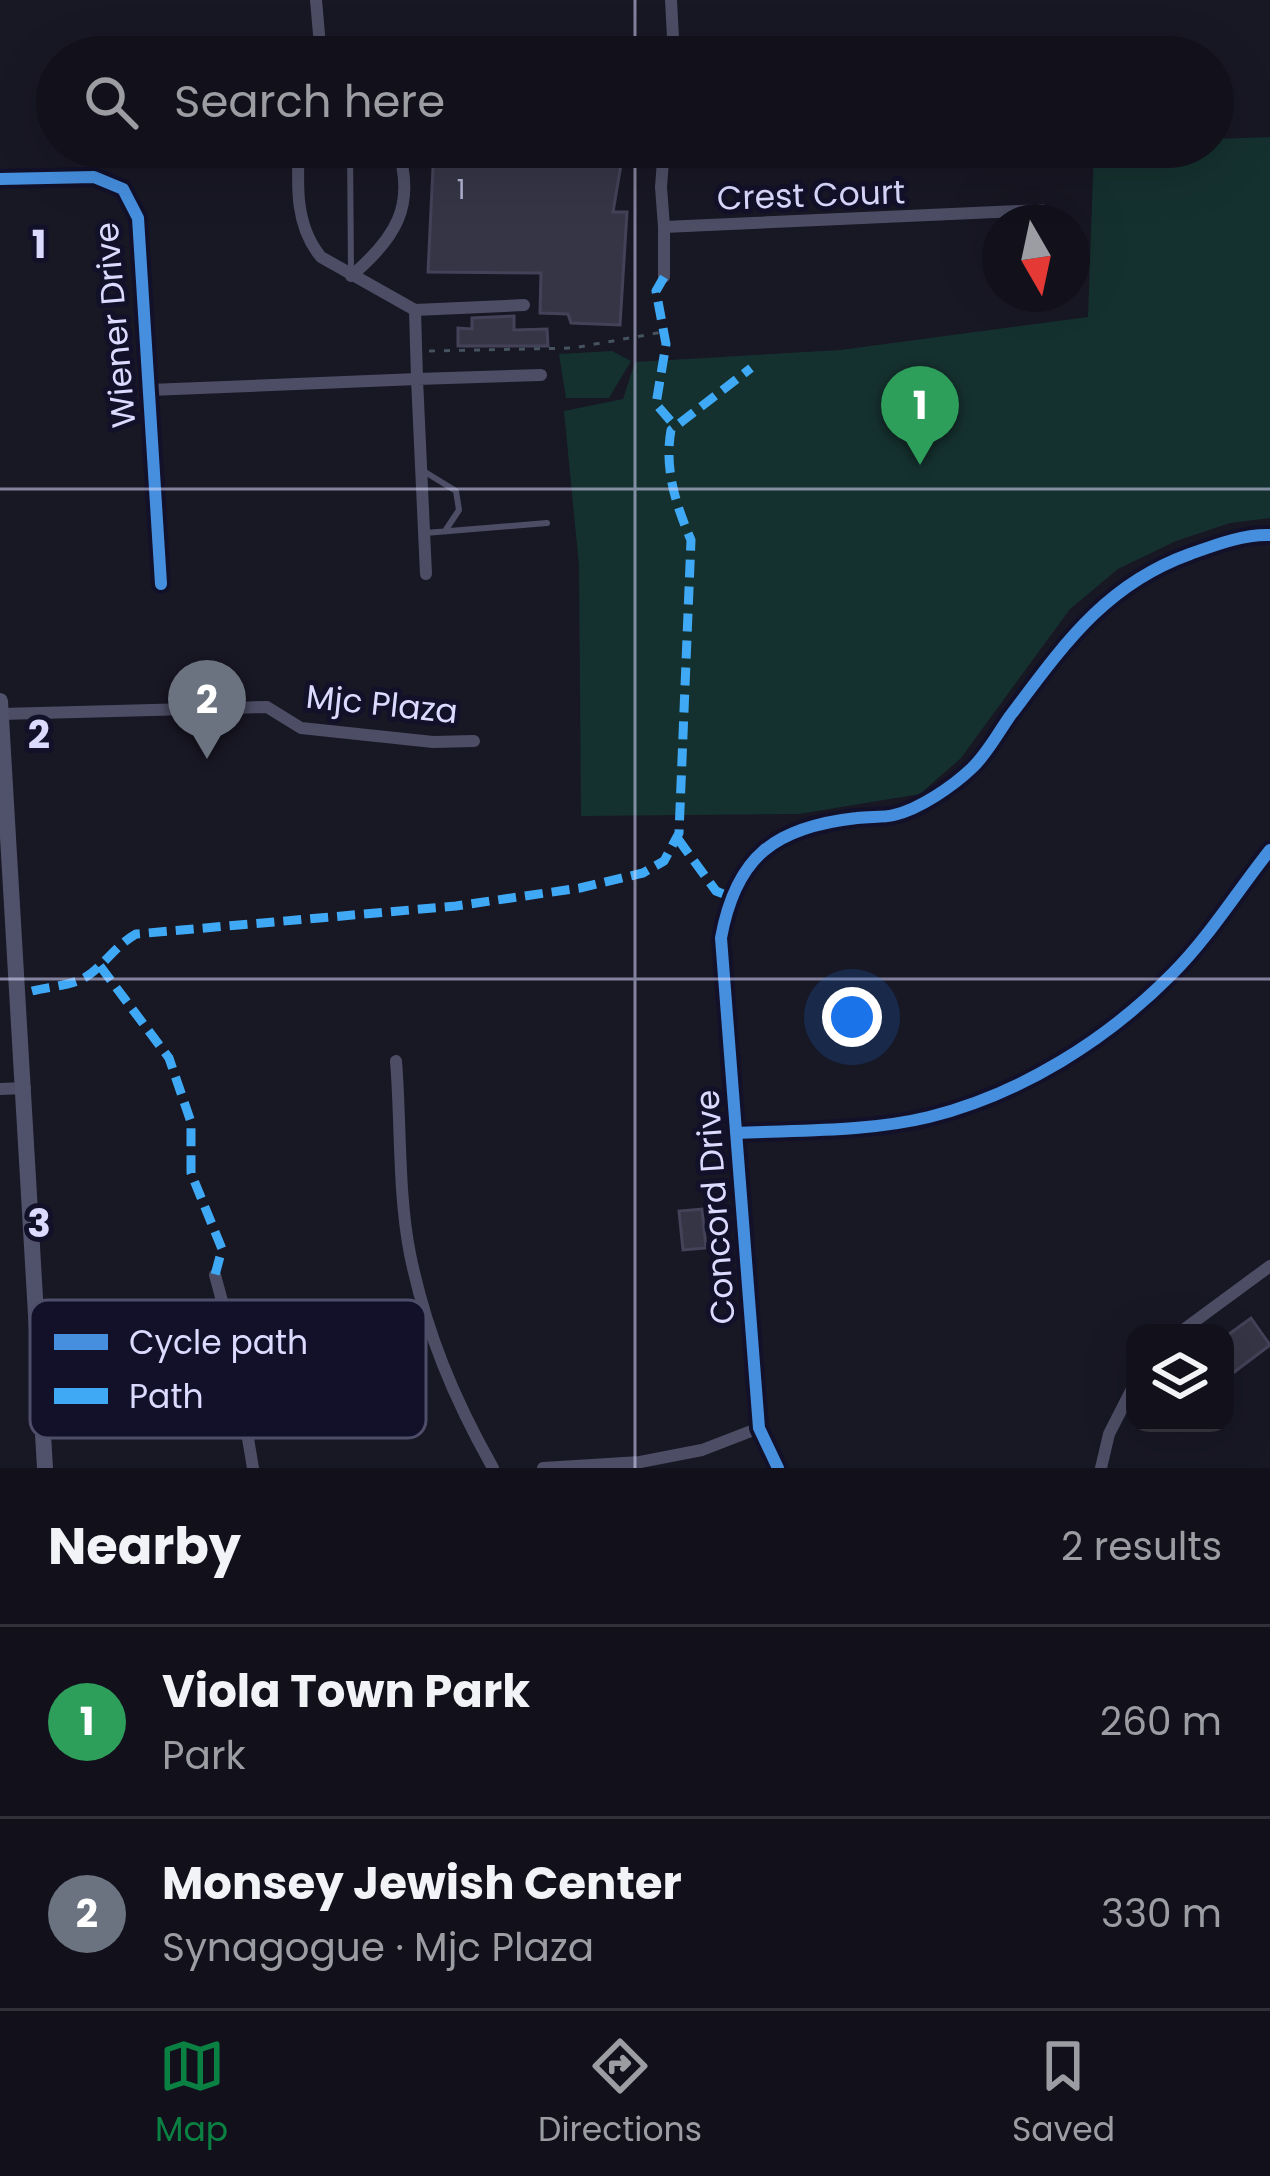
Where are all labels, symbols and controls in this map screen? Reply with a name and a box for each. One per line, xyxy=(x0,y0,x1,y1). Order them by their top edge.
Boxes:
search box xyxy=(36,36,1234,168)
icon: search xyxy=(78,69,144,135)
text: Search here xyxy=(174,70,445,133)
street label: Crest Court xyxy=(716,168,906,222)
house number: 1 xyxy=(457,171,465,208)
north arrow xyxy=(982,204,1090,312)
text: 1 xyxy=(32,217,46,272)
street label: Wiener Drive xyxy=(83,220,147,430)
pin: 1 xyxy=(881,366,959,465)
pin: 2 xyxy=(168,660,246,759)
street label: Mjc Plaza xyxy=(304,673,460,735)
text: 2 xyxy=(28,707,50,762)
your location xyxy=(822,987,882,1047)
street label: Concord Drive xyxy=(683,1088,747,1326)
text: 3 xyxy=(27,1196,51,1251)
legend xyxy=(30,1300,426,1438)
text: Cycle path xyxy=(129,1319,308,1366)
map controls xyxy=(1126,1324,1234,1432)
button: layers xyxy=(1126,1324,1234,1432)
text: Path xyxy=(129,1373,204,1420)
text: Nearby xyxy=(48,1510,241,1582)
text: 2 results xyxy=(1061,1519,1222,1574)
text: Viola Town Park xyxy=(162,1660,530,1723)
text: 1 xyxy=(80,1694,94,1749)
text: 260 m xyxy=(1100,1694,1222,1749)
text: Park xyxy=(162,1728,246,1783)
text: Monsey Jewish Center xyxy=(162,1852,682,1915)
text: 2 xyxy=(76,1886,98,1941)
text: 330 m xyxy=(1101,1886,1222,1941)
text: Synagogue · Mjc Plaza xyxy=(162,1920,594,1975)
tab: Map xyxy=(155,2033,228,2155)
tab: Directions xyxy=(538,2033,702,2155)
tab: Saved xyxy=(1012,2033,1115,2155)

